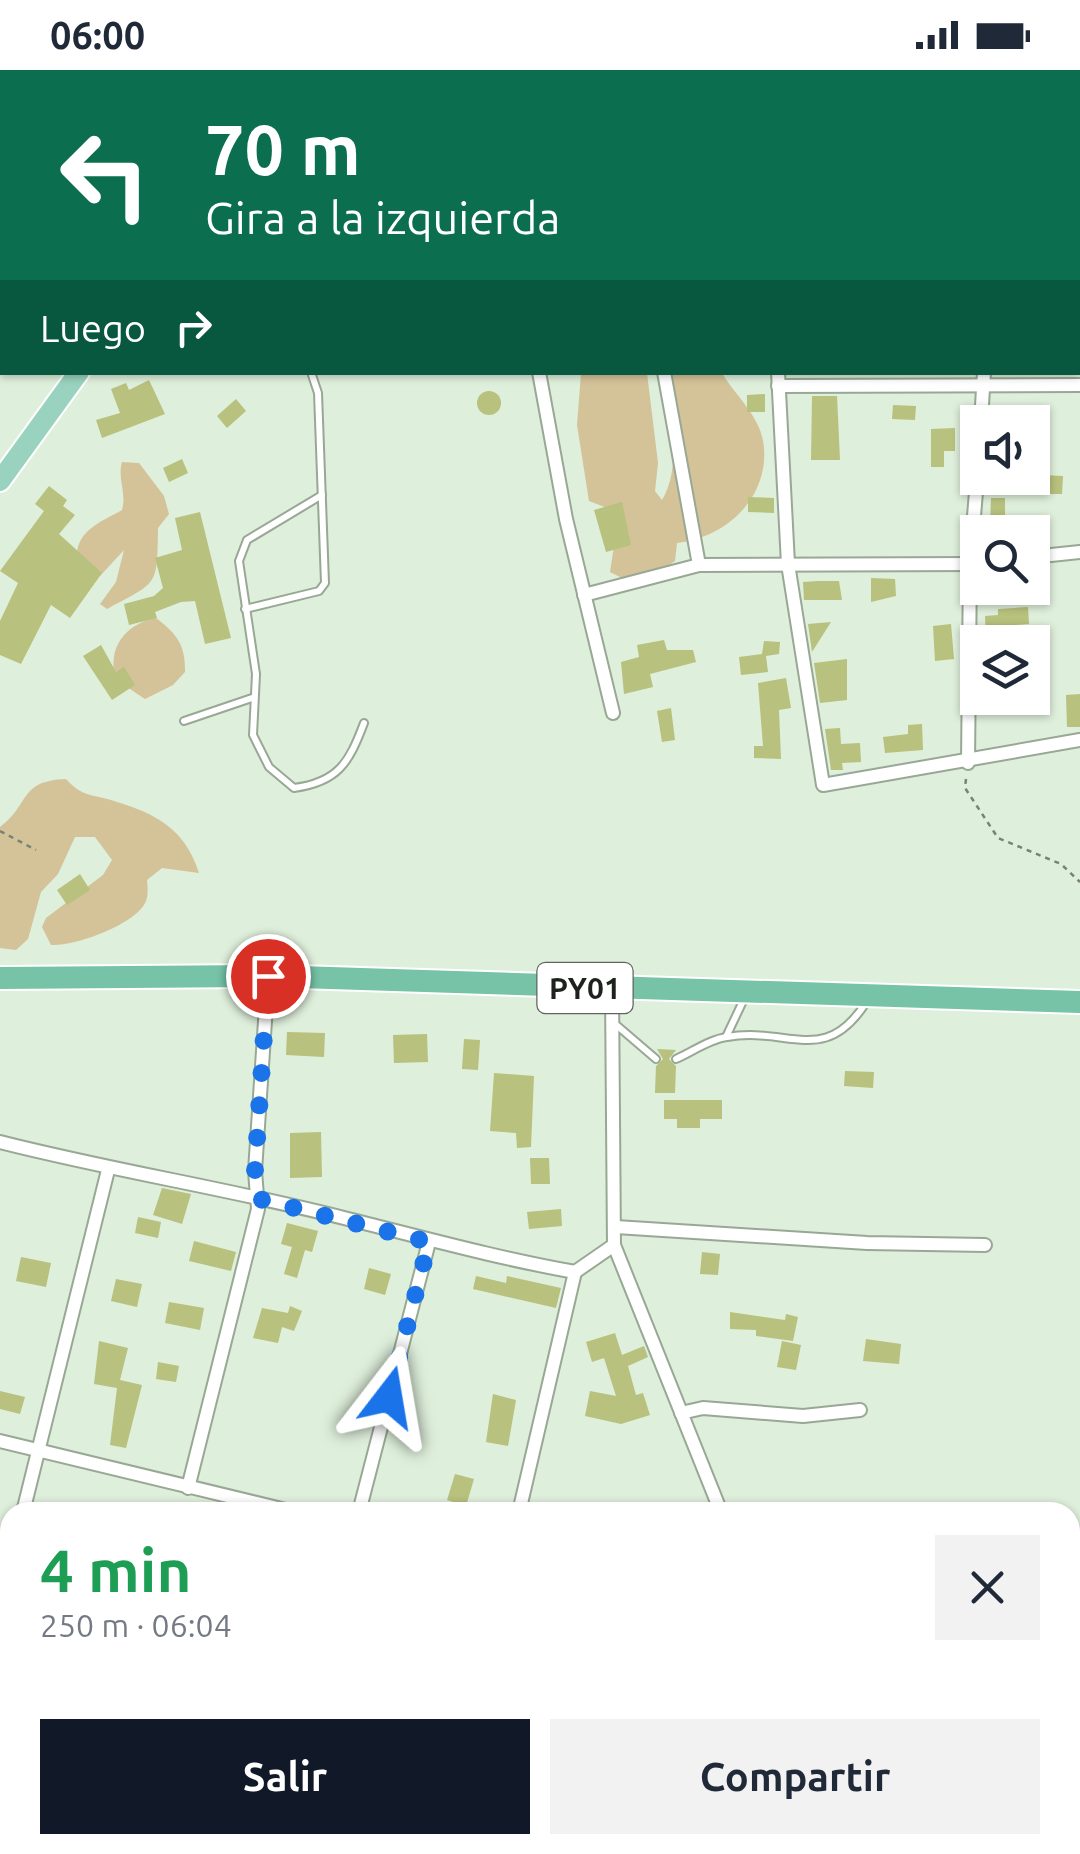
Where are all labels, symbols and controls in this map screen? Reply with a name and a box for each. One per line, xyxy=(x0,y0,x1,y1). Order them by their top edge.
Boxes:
text: 06:00 xyxy=(50,14,145,56)
icon: left xyxy=(40,110,170,240)
text: 70 m xyxy=(205,110,361,188)
text: Gira a la izquierda xyxy=(205,192,561,243)
icon: right xyxy=(166,300,221,355)
text: Luego xyxy=(40,307,146,349)
map controls xyxy=(960,405,1050,715)
button: sound xyxy=(960,405,1050,495)
button: search xyxy=(960,515,1050,605)
button: layers xyxy=(960,625,1050,715)
pin xyxy=(226,934,311,1019)
icon: arrive xyxy=(241,949,296,1004)
road number: PY01 xyxy=(538,963,632,1013)
position arrow xyxy=(337,1345,441,1449)
button: close xyxy=(935,1535,1040,1640)
text: 4 min xyxy=(40,1536,192,1603)
text: 250 m · 06:04 xyxy=(40,1607,232,1643)
button: Salir xyxy=(40,1719,530,1834)
button: Compartir xyxy=(550,1719,1040,1834)

